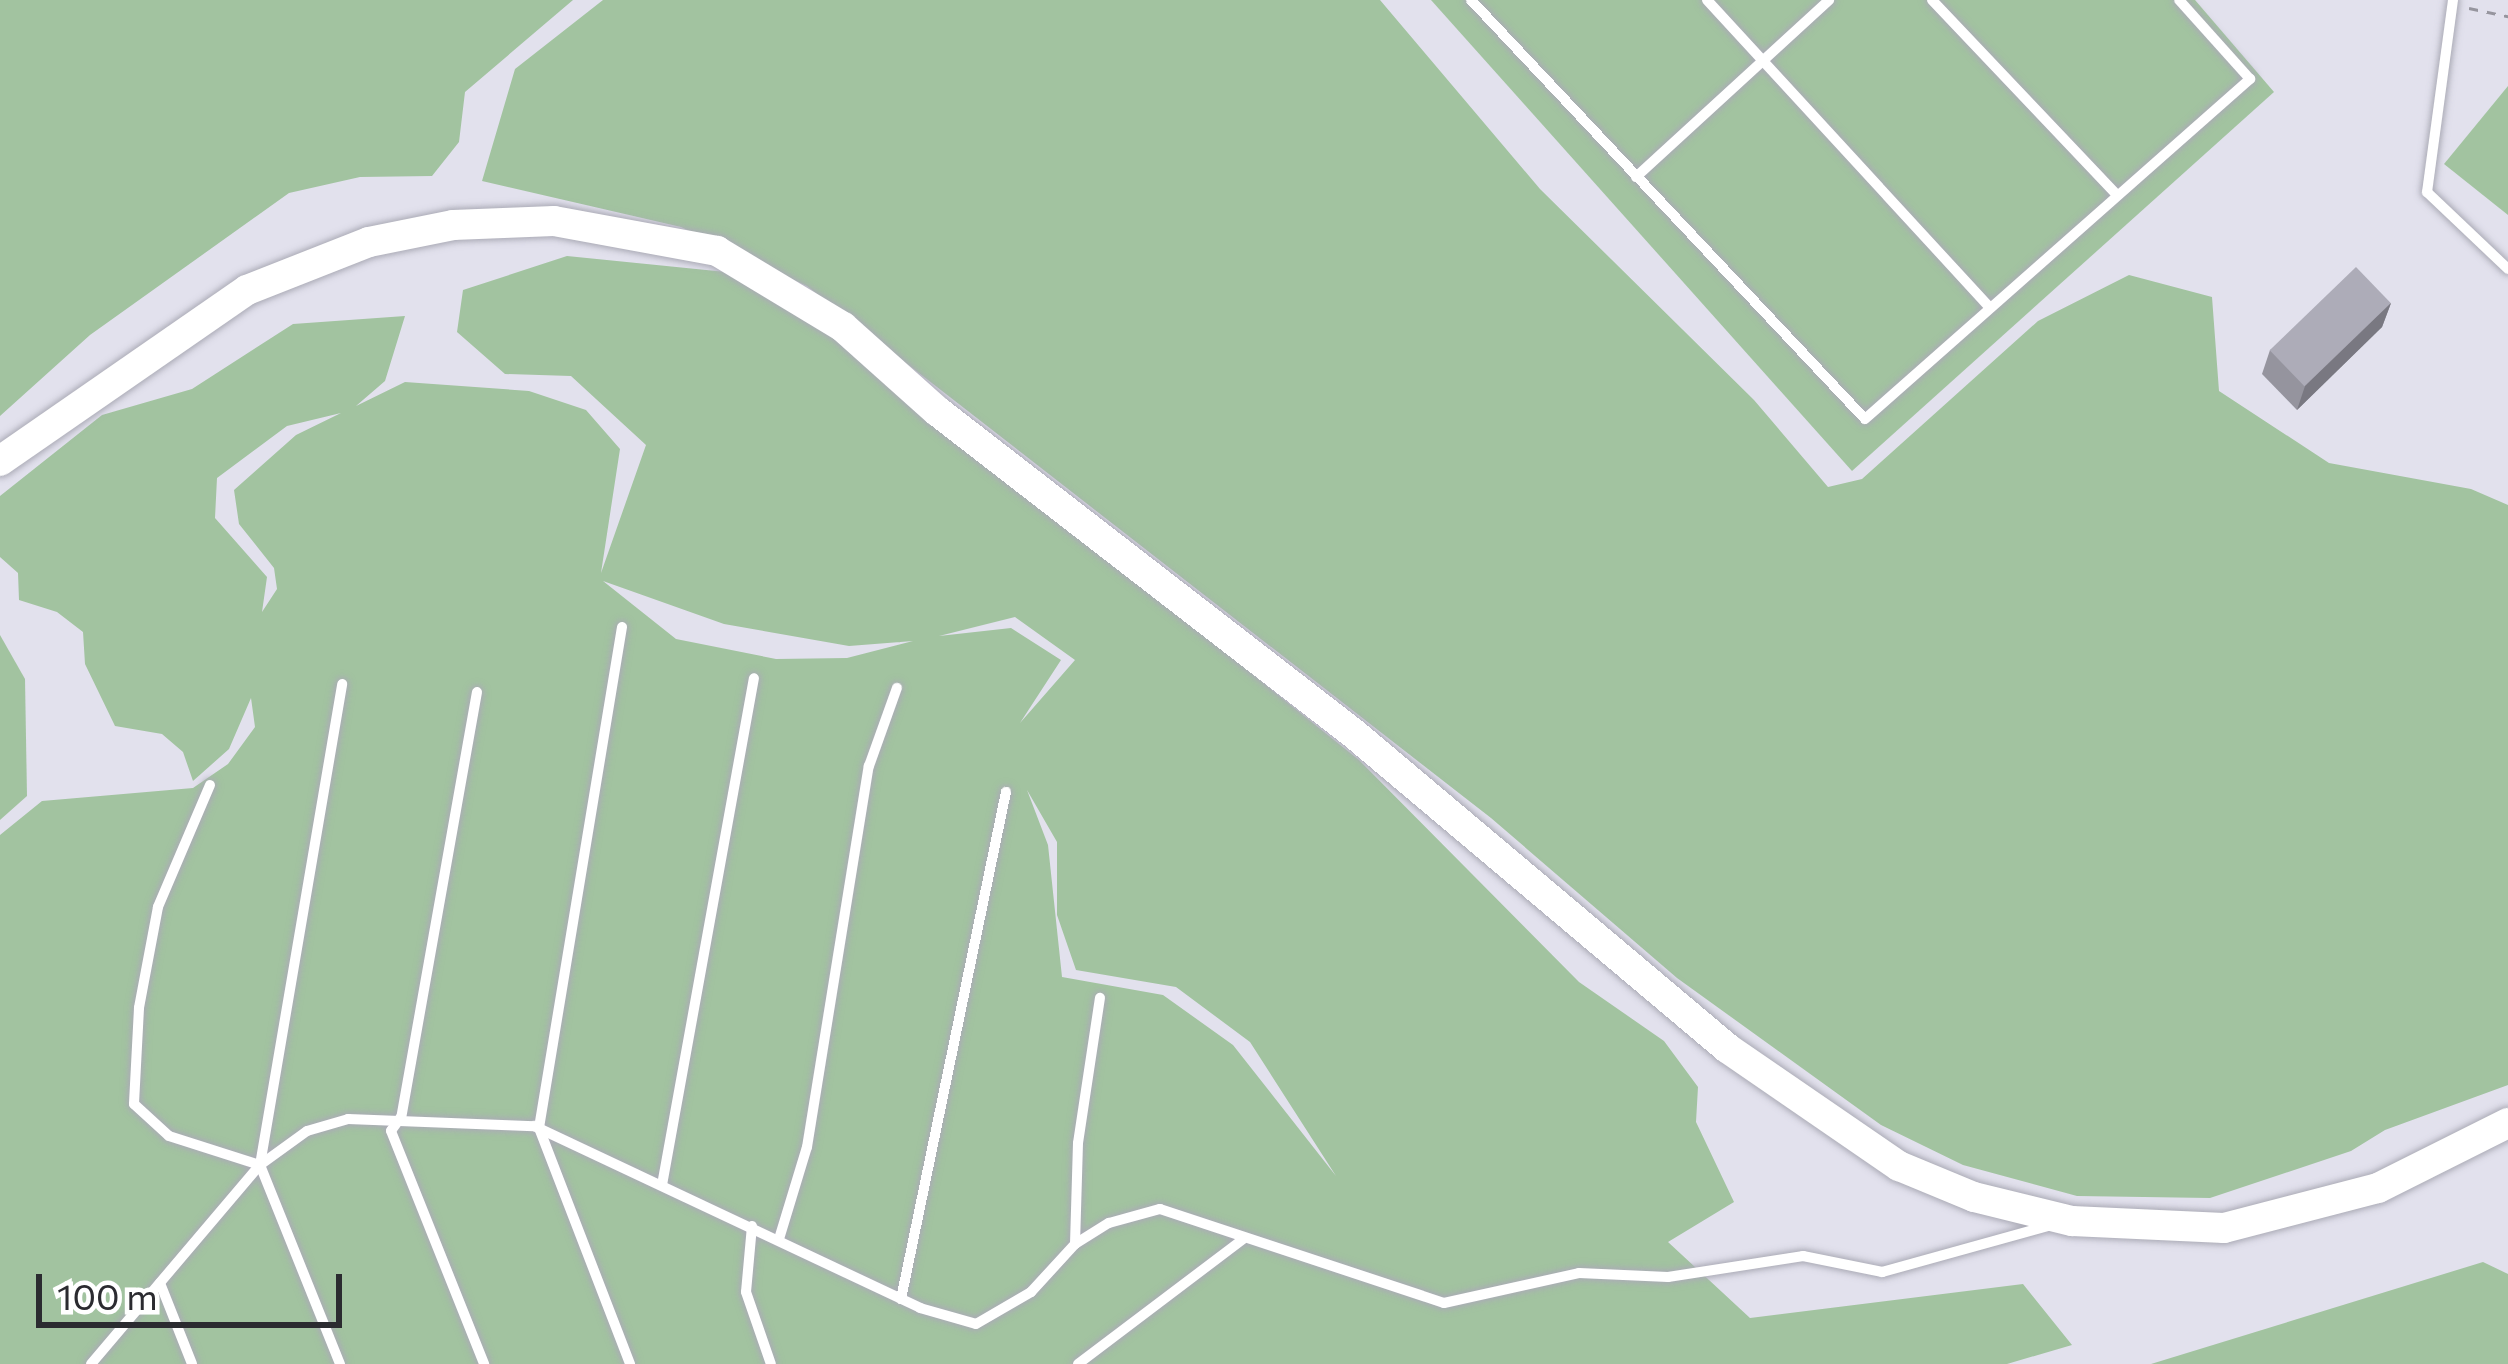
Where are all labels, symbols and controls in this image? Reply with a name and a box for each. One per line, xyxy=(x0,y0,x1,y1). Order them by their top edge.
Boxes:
scale bar xyxy=(42,1250,348,1324)
text: 100 m xyxy=(57,1273,158,1317)

